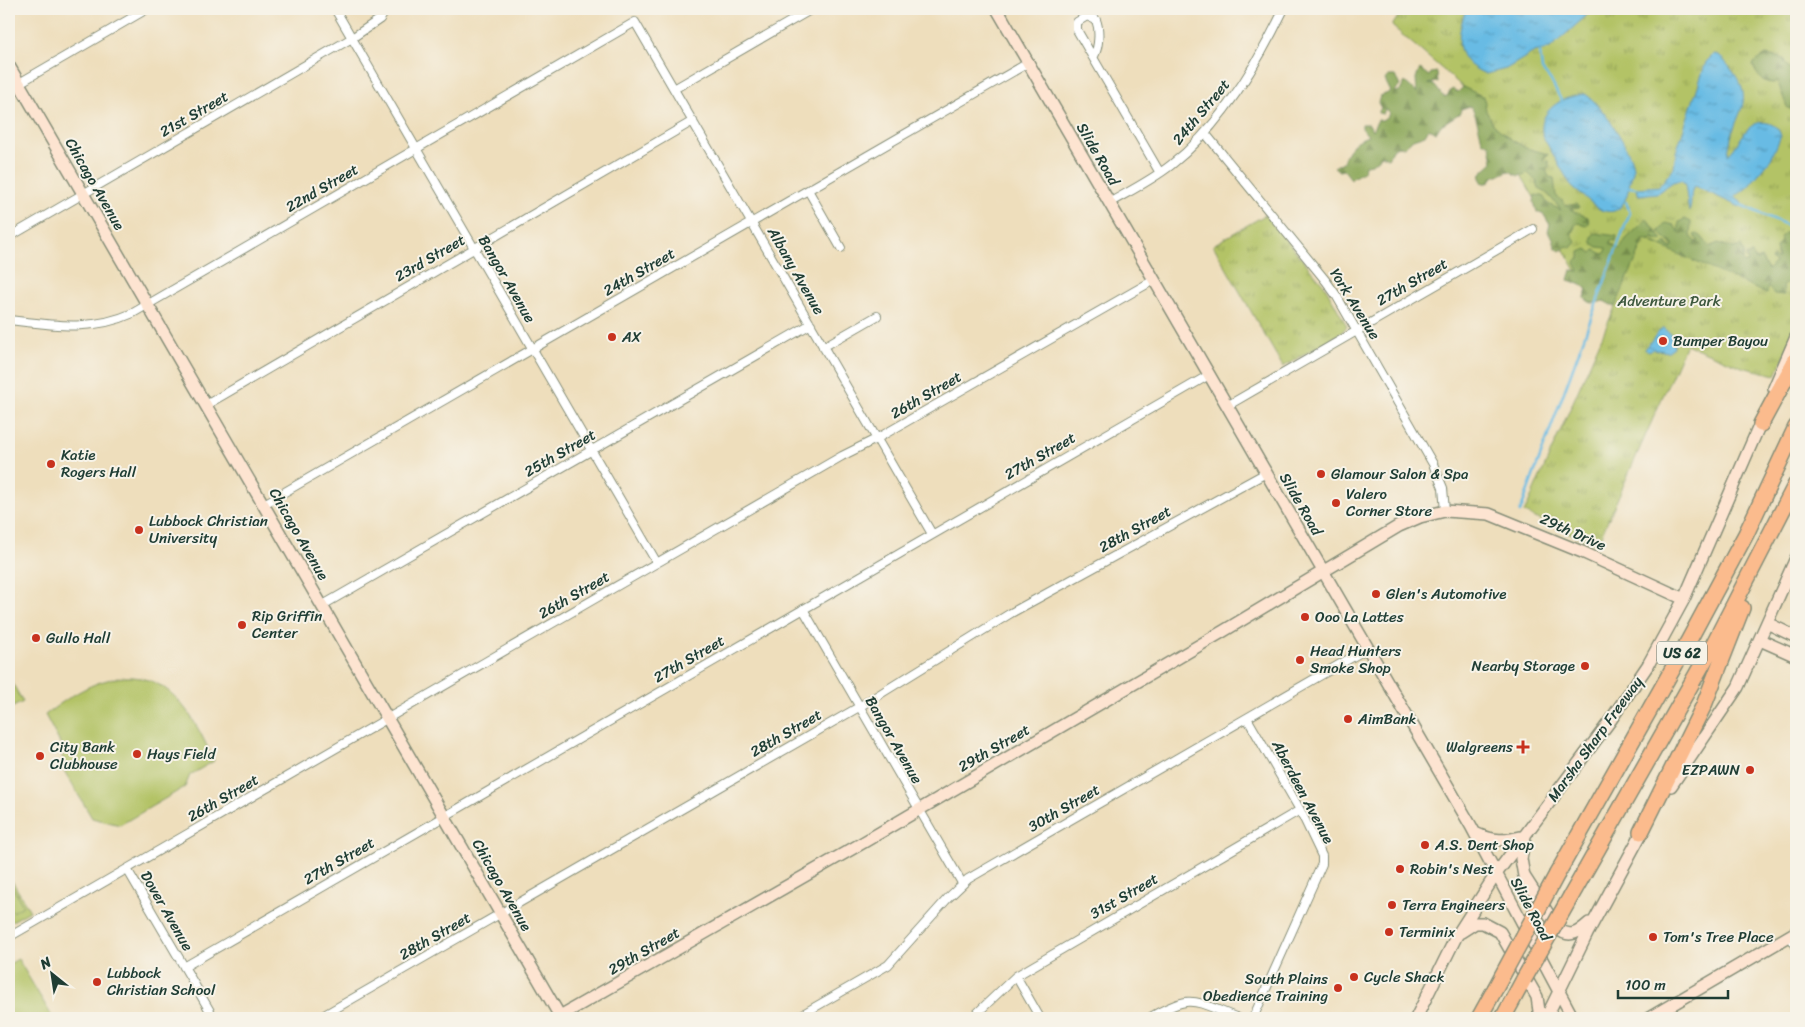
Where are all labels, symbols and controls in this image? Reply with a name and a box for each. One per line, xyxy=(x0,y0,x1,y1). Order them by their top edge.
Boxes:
street label: 24th Street xyxy=(1165,73,1237,151)
street label: 21st Street xyxy=(155,84,234,144)
street label: Slide Road xyxy=(1069,117,1127,191)
street label: Chicago Avenue xyxy=(58,133,132,235)
street label: 22nd Street xyxy=(281,156,364,219)
street label: Albany Avenue xyxy=(760,221,832,320)
street label: 23rd Street xyxy=(390,227,471,289)
street label: Bangor Avenue xyxy=(471,230,543,328)
street label: 24th Street xyxy=(598,241,680,303)
street label: 27th Street xyxy=(1371,251,1453,313)
street label: York Avenue xyxy=(1323,263,1388,345)
park label: Adventure Park xyxy=(1616,288,1722,314)
place label: AX xyxy=(621,324,642,350)
place label: Bumper Bayou xyxy=(1673,328,1768,354)
marker: AX xyxy=(606,331,618,343)
marker: Bumper Bayou xyxy=(1657,335,1669,347)
street label: 26th Street xyxy=(885,364,967,426)
street label: 25th Street xyxy=(519,422,601,484)
street label: 27th Street xyxy=(999,425,1081,487)
place label: Katie Rogers Hall xyxy=(61,442,137,485)
marker: Katie Rogers Hall xyxy=(45,458,57,470)
place label: Glamour Salon & Spa xyxy=(1331,461,1469,487)
street label: Slide Road xyxy=(1272,467,1330,541)
marker: Glamour Salon & Spa xyxy=(1315,468,1327,480)
place label: Valero Corner Store xyxy=(1346,481,1433,524)
street label: Chicago Avenue xyxy=(262,483,336,585)
marker: Valero Corner Store xyxy=(1330,497,1342,509)
street label: 28th Street xyxy=(1094,498,1177,560)
street label: 29th Drive xyxy=(1536,506,1611,558)
place label: Lubbock Christian University xyxy=(149,508,268,551)
marker: Lubbock Christian University xyxy=(133,524,145,536)
street label: 26th Street xyxy=(533,564,615,626)
place label: Glen's Automotive xyxy=(1386,581,1506,607)
marker: Glen's Automotive xyxy=(1370,588,1382,600)
place label: Rip Griffin Center xyxy=(252,603,322,646)
place label: Ooo La Lattes xyxy=(1315,604,1404,630)
marker: Ooo La Lattes xyxy=(1299,611,1311,623)
marker: Rip Griffin Center xyxy=(236,619,248,631)
place label: Gullo Hall xyxy=(46,625,111,651)
street label: 27th Street xyxy=(648,628,730,690)
marker: Gullo Hall xyxy=(30,632,42,644)
place label: Head Hunters Smoke Shop xyxy=(1310,638,1401,681)
road number: US 62 xyxy=(1657,641,1707,664)
place label: Nearby Storage xyxy=(1472,653,1575,679)
marker: Head Hunters Smoke Shop xyxy=(1294,654,1306,666)
marker: Nearby Storage xyxy=(1579,660,1591,672)
street label: Marsha Sharp Freeway xyxy=(1540,670,1650,807)
street label: Bangor Avenue xyxy=(858,691,930,789)
street label: 28th Street xyxy=(745,702,827,764)
place label: AimBank xyxy=(1357,706,1417,732)
marker: AimBank xyxy=(1342,713,1354,725)
street label: 29th Street xyxy=(953,717,1035,779)
place label: City Bank Clubhouse xyxy=(50,734,118,777)
street label: Aberdeen Avenue xyxy=(1264,734,1341,849)
place label: Walgreens xyxy=(1446,734,1513,760)
place label: Hays Field xyxy=(147,741,217,767)
marker: Walgreens xyxy=(1517,741,1529,753)
marker: Hays Field xyxy=(131,748,143,760)
marker: City Bank Clubhouse xyxy=(34,750,46,762)
place label: EZPAWN xyxy=(1682,757,1741,783)
marker: EZPAWN xyxy=(1744,764,1756,776)
street label: 26th Street xyxy=(182,767,264,829)
street label: 30th Street xyxy=(1023,777,1105,839)
street label: 27th Street xyxy=(298,830,380,892)
place label: A.S. Dent Shop xyxy=(1434,832,1534,858)
street label: Chicago Avenue xyxy=(465,834,539,936)
marker: A.S. Dent Shop xyxy=(1419,839,1431,851)
place label: Robin's Nest xyxy=(1410,856,1494,882)
marker: Robin's Nest xyxy=(1394,863,1406,875)
street label: Dover Avenue xyxy=(133,866,201,956)
street label: 31st Street xyxy=(1085,866,1164,926)
street label: Slide Road xyxy=(1503,872,1559,947)
place label: Terra Engineers xyxy=(1402,892,1505,918)
marker: Terra Engineers xyxy=(1386,899,1398,911)
street label: 28th Street xyxy=(394,905,476,967)
place label: Terminix xyxy=(1399,919,1456,945)
street label: 29th Street xyxy=(603,920,685,982)
place label: Tom's Tree Place xyxy=(1663,924,1774,950)
marker: Terminix xyxy=(1383,926,1395,938)
marker: Tom's Tree Place xyxy=(1647,931,1659,943)
north arrow xyxy=(28,950,78,1000)
text: N xyxy=(34,950,56,977)
place label: Lubbock Christian School xyxy=(107,960,216,1003)
place label: Cycle Shack xyxy=(1364,964,1445,990)
place label: South Plains Obedience Training xyxy=(1203,966,1328,1009)
scale bar xyxy=(1618,967,1728,999)
marker: Cycle Shack xyxy=(1348,971,1360,983)
text: 100 m xyxy=(1625,972,1666,998)
marker: Lubbock Christian School xyxy=(91,976,103,988)
marker: South Plains Obedience Training xyxy=(1332,982,1344,994)

